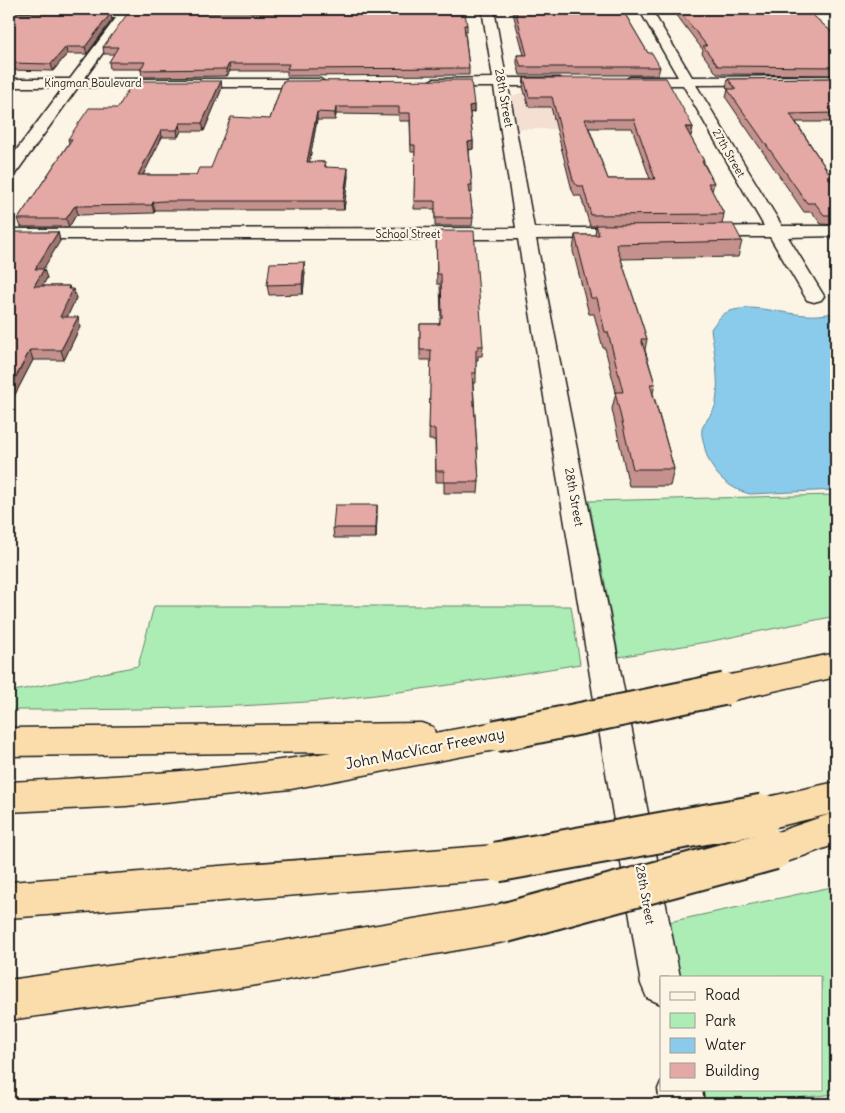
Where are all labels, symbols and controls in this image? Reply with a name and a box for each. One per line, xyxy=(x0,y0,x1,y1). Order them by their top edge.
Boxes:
street label: 28th Street xyxy=(492,67,517,128)
street label: Kingman Boulevard xyxy=(44,76,142,90)
street label: 27th Street xyxy=(710,126,749,180)
street label: School Street xyxy=(376,227,441,241)
street label: 28th Street xyxy=(562,466,587,527)
street label: John MacVicar Freeway xyxy=(344,724,506,773)
street label: 28th Street xyxy=(633,864,658,925)
legend xyxy=(660,976,822,1090)
text: Road xyxy=(705,985,740,1004)
text: Park xyxy=(705,1011,736,1030)
text: Water xyxy=(705,1035,746,1054)
text: Building xyxy=(705,1061,760,1080)

